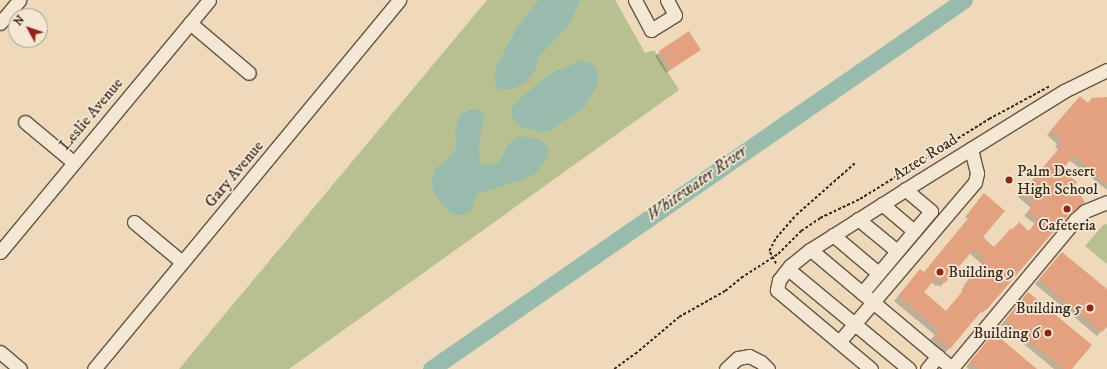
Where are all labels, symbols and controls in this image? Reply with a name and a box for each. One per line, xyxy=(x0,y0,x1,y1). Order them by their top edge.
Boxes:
north arrow xyxy=(8,8,48,48)
text: N xyxy=(11,13,28,29)
street label: Leslie Avenue xyxy=(55,74,127,154)
street label: Aztec Road xyxy=(889,130,961,184)
street label: Gary Avenue xyxy=(201,137,267,211)
water label: Whitewater River xyxy=(643,142,751,226)
place label: Palm Desert High School xyxy=(1017,161,1098,199)
marker: Palm Desert High School xyxy=(1004,175,1014,185)
marker: Cafeteria xyxy=(1062,204,1072,214)
place label: Cafeteria xyxy=(1038,215,1096,235)
place label: Building 9 xyxy=(948,262,1014,282)
marker: Building 9 xyxy=(935,267,945,277)
place label: Building 5 xyxy=(1016,298,1082,318)
marker: Building 5 xyxy=(1085,303,1095,313)
place label: Building 6 xyxy=(973,323,1040,343)
marker: Building 6 xyxy=(1043,328,1053,338)

